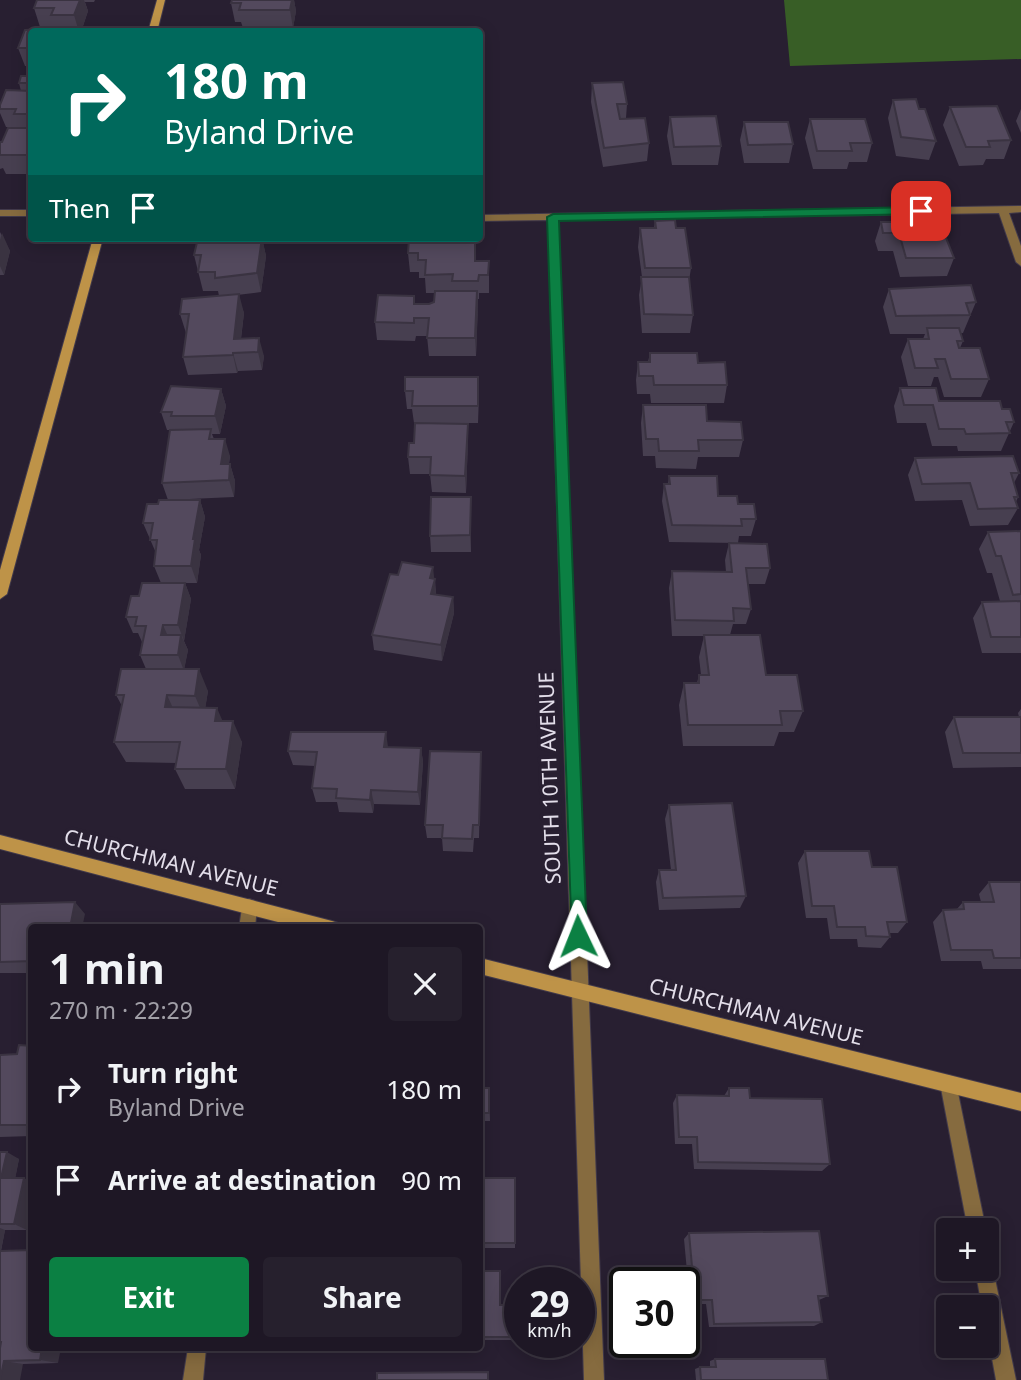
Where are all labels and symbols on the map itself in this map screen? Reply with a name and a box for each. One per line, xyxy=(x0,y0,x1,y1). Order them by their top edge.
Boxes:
pin xyxy=(891,181,951,241)
street label: SOUTH 10TH AVENUE xyxy=(531,671,567,885)
street label: CHURCHMAN AVENUE xyxy=(61,822,281,902)
position arrow xyxy=(541,899,615,973)
street label: CHURCHMAN AVENUE xyxy=(646,971,866,1051)
speed limit sign: 30 xyxy=(609,1267,700,1358)

